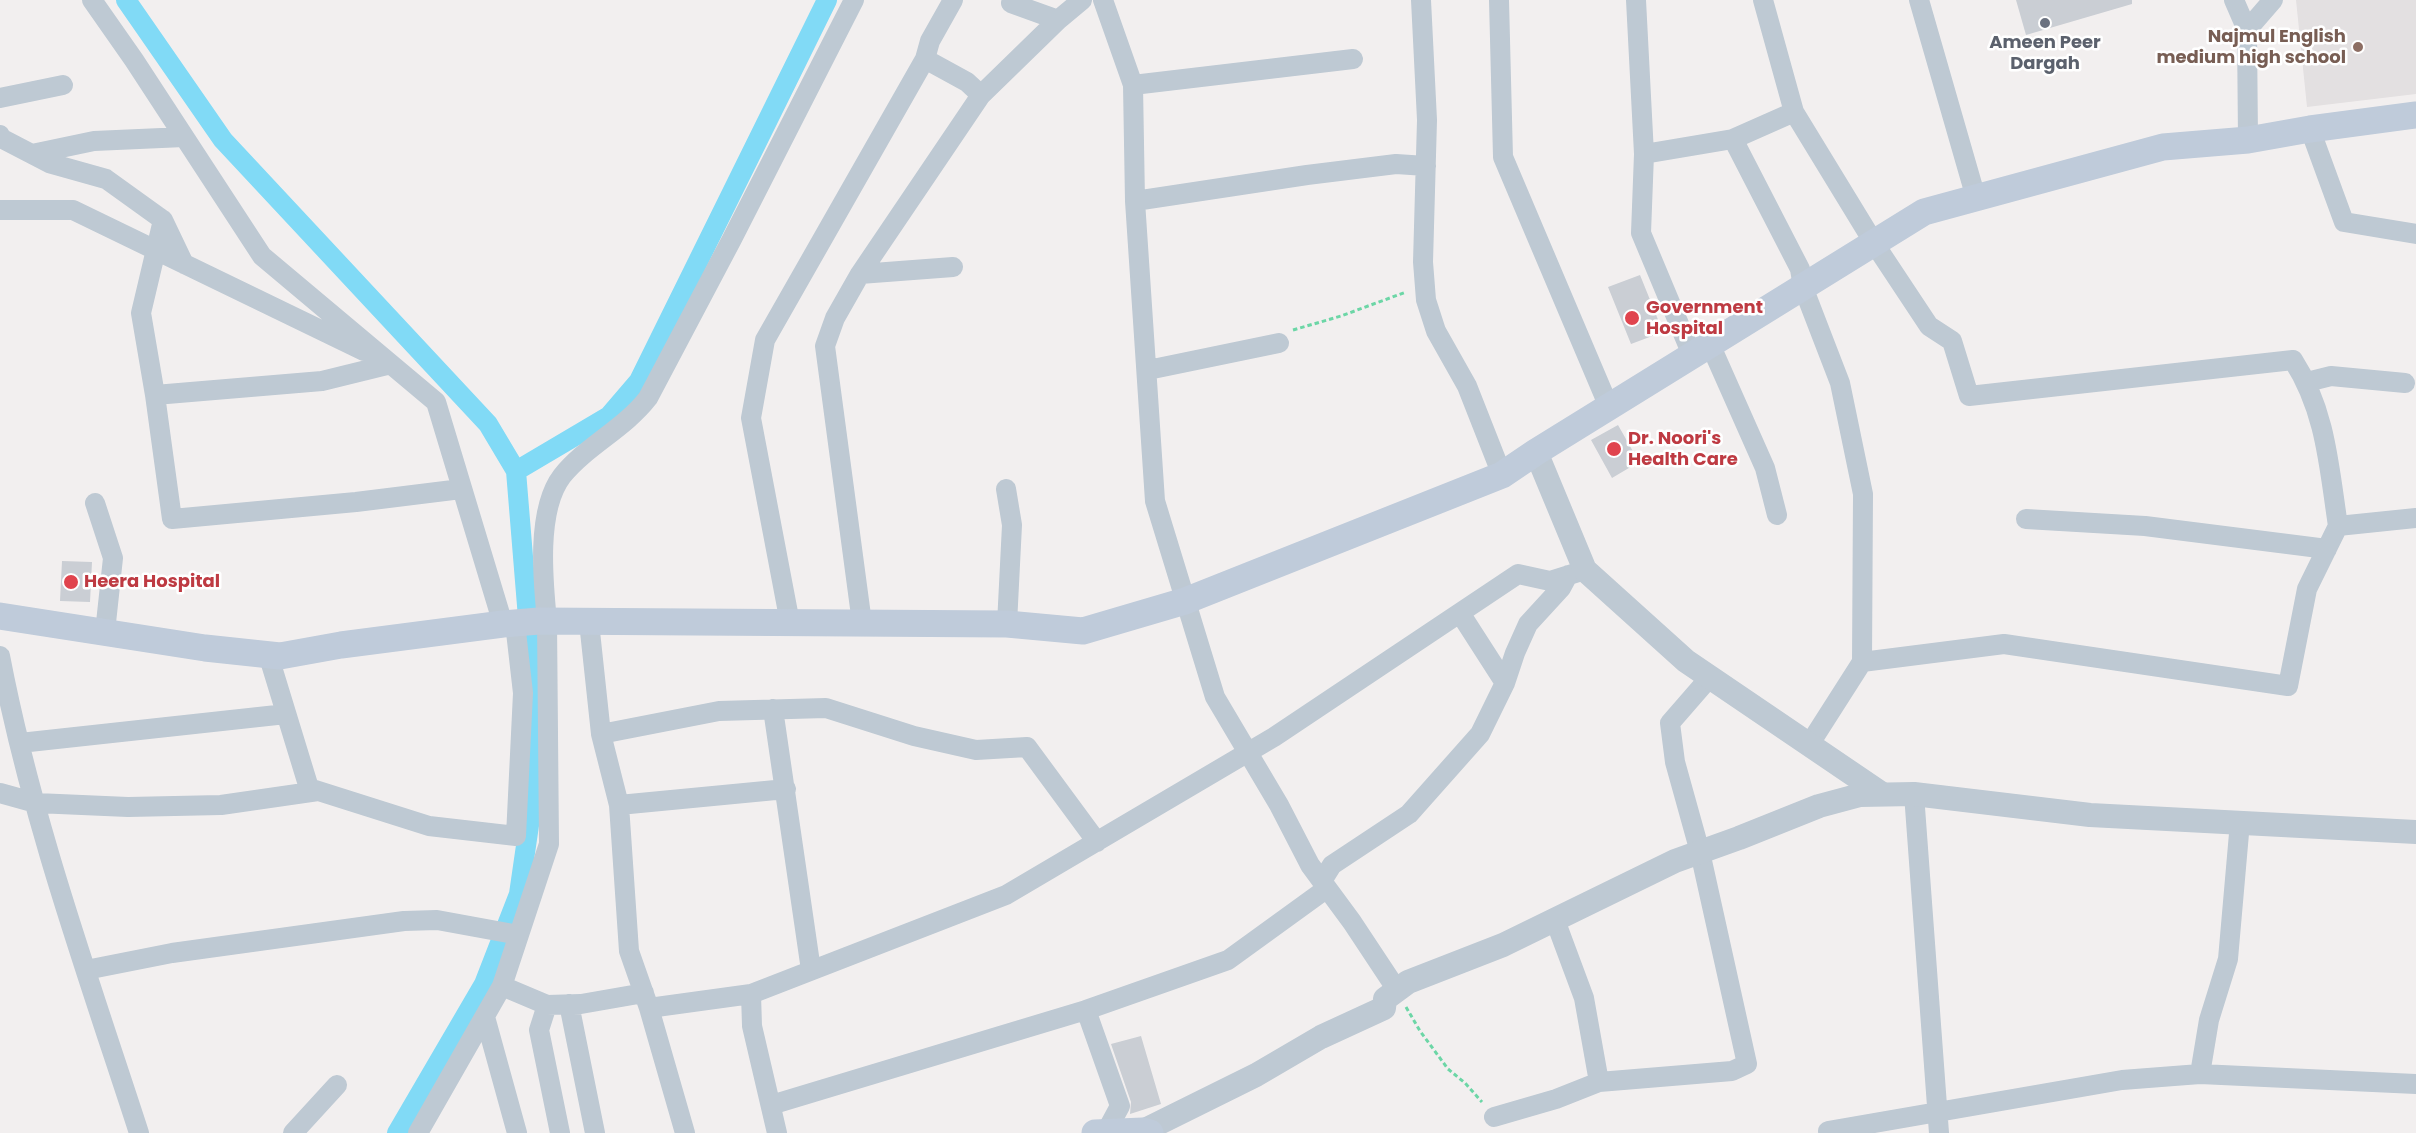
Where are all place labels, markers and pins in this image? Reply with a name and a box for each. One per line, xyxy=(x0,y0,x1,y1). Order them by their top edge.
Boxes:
marker: Ameen Peer Dargah xyxy=(2038,16,2052,30)
place label: Najmul English medium high school xyxy=(2156,26,2346,68)
place label: Ameen Peer Dargah xyxy=(1989,32,2101,74)
marker: Najmul English medium high school xyxy=(2351,40,2365,54)
place label: Government Hospital xyxy=(1646,297,1763,340)
marker: Government Hospital xyxy=(1623,309,1641,327)
place label: Dr. Noori's Health Care xyxy=(1628,428,1738,470)
marker: Dr. Noori's Health Care xyxy=(1605,440,1623,458)
place label: Heera Hospital xyxy=(84,571,220,593)
marker: Heera Hospital xyxy=(62,573,80,591)

